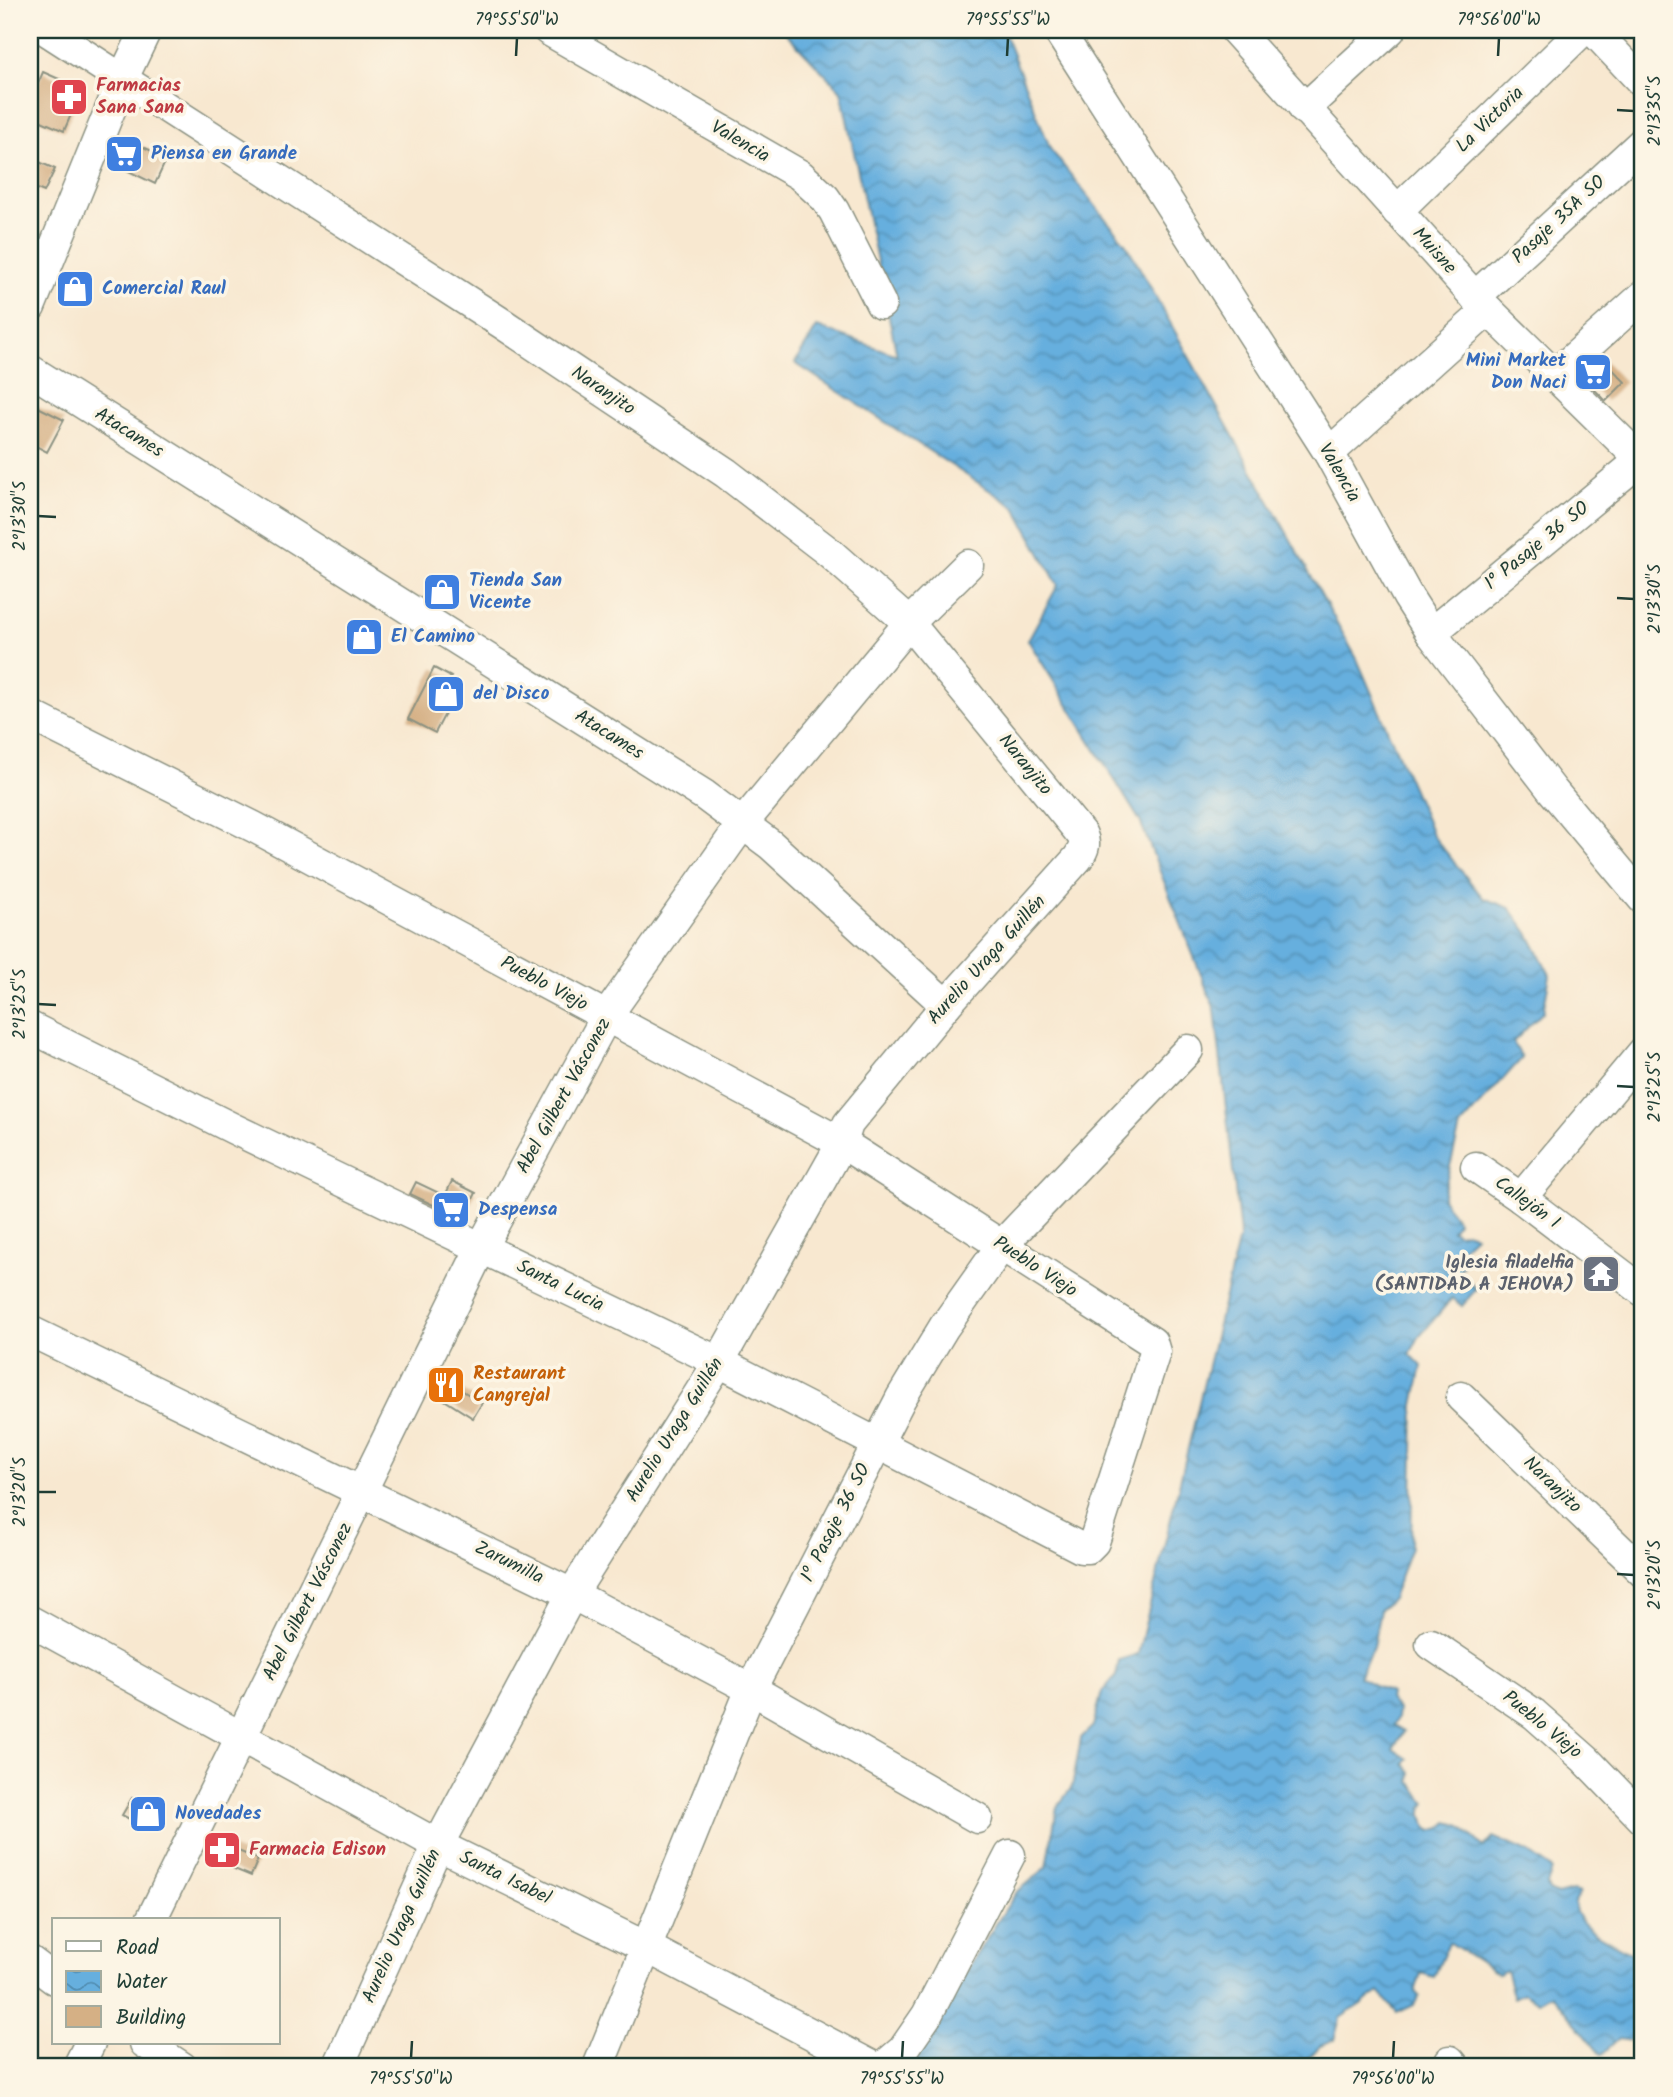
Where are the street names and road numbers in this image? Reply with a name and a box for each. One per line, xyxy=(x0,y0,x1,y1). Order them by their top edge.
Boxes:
street label: La Victoria xyxy=(1449,79,1531,161)
street label: Valencia xyxy=(705,113,775,171)
street label: Pasaje 35A SO xyxy=(1505,168,1613,272)
street label: Muisne xyxy=(1404,220,1464,282)
street label: Naranjito xyxy=(565,358,641,424)
street label: Atacames xyxy=(88,400,170,466)
street label: Valencia xyxy=(1310,438,1368,508)
street label: 1° Pasaje 36 SO xyxy=(1478,494,1596,598)
street label: Atacames xyxy=(568,702,650,768)
street label: Naranjito xyxy=(991,727,1059,803)
street label: Aurelio Uraga Guillén xyxy=(920,888,1054,1032)
street label: Pueblo Viejo xyxy=(495,948,593,1020)
street label: Abel Gilbert Vásconez xyxy=(509,1013,619,1179)
street label: Callejón I xyxy=(1488,1169,1566,1237)
street label: Pueblo Viejo xyxy=(987,1228,1083,1306)
street label: Santa Lucia xyxy=(511,1252,609,1320)
street label: Aurelio Uraga Guillén xyxy=(618,1352,732,1508)
street label: Naranjito xyxy=(1516,1449,1588,1521)
street label: 1º Pasaje 36 SO xyxy=(793,1458,879,1588)
street label: Abel Gilbert Vásconez xyxy=(255,1518,361,1686)
street label: Zarumilla xyxy=(469,1533,549,1593)
street label: Pueblo Viejo xyxy=(1495,1683,1589,1767)
street label: Santa Isabel xyxy=(454,1843,556,1913)
street label: Aurelio Uraga Guillén xyxy=(355,1844,449,2008)

